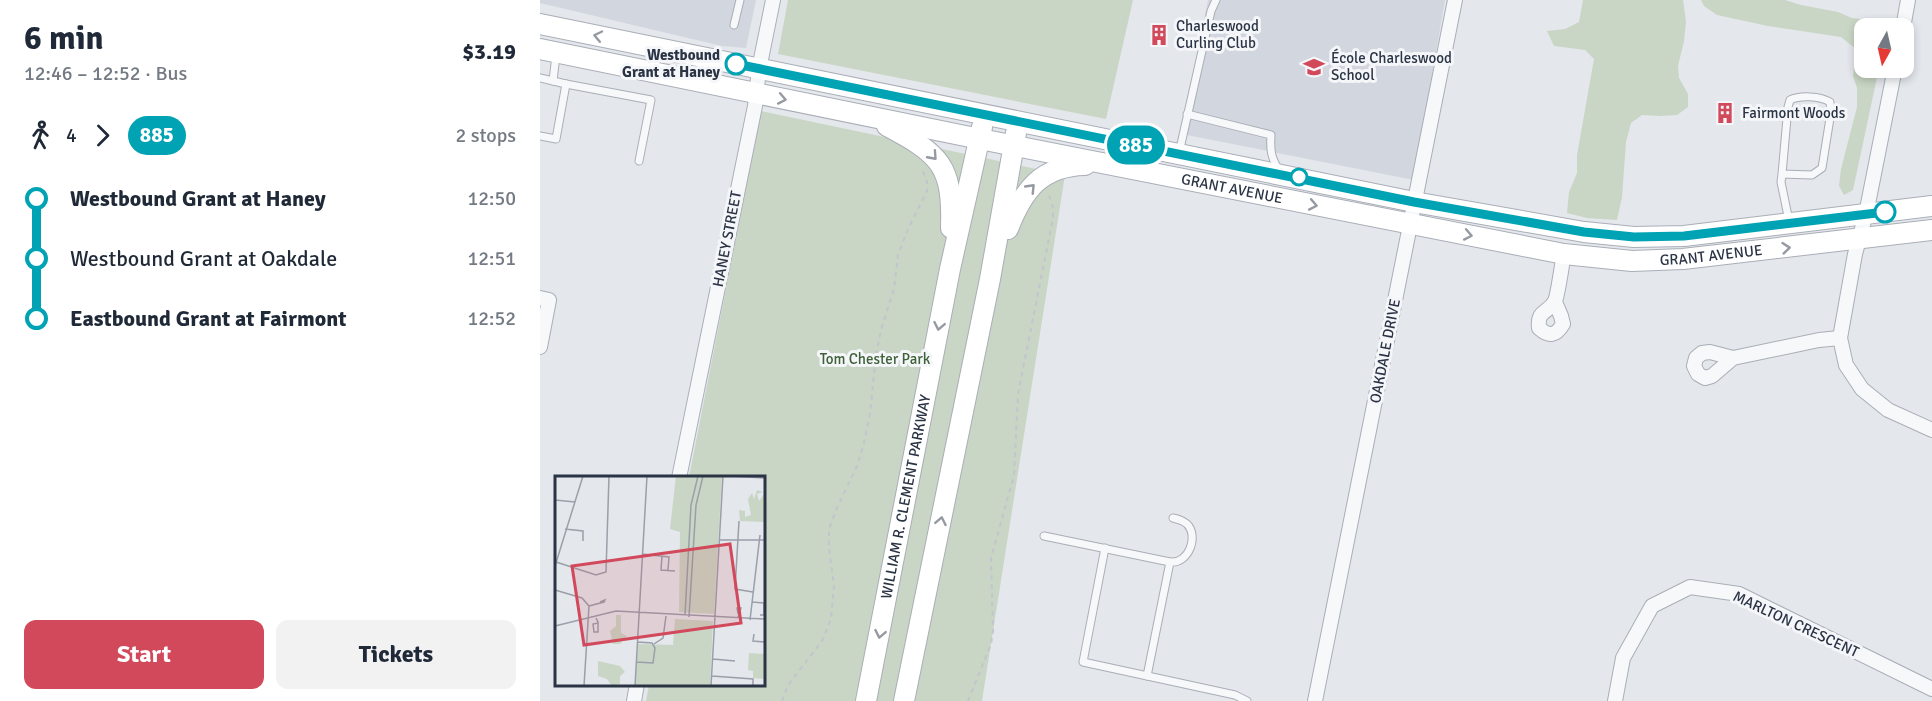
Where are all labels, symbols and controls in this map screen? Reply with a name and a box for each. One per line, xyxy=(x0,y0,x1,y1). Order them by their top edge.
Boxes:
place label: Charleswood Curling Club xyxy=(1176,17,1259,52)
text: 6 min xyxy=(24,18,104,59)
north arrow xyxy=(1854,18,1914,78)
map controls xyxy=(1854,18,1914,78)
building icon: Charleswood Curling Club xyxy=(1147,23,1171,47)
one-way arrow xyxy=(593,30,603,43)
text: $3.19 xyxy=(462,38,516,65)
place label: Westbound Grant at Haney xyxy=(622,46,721,81)
place label: École Charleswood School xyxy=(1331,48,1452,84)
marker: Westbound Grant at Haney xyxy=(725,53,747,75)
school or university icon: École Charleswood School xyxy=(1302,55,1326,79)
text: 12:46 – 12:52 · Bus xyxy=(24,61,187,86)
one-way arrow xyxy=(777,92,787,105)
building icon: Fairmont Woods xyxy=(1713,101,1737,125)
place label: Fairmont Woods xyxy=(1742,104,1846,122)
icon: walk xyxy=(24,119,57,152)
icon: forward xyxy=(86,119,119,152)
text: 885 xyxy=(140,122,174,148)
text: 4 xyxy=(66,123,77,148)
text: 2 stops xyxy=(455,123,516,148)
line badge: 885 xyxy=(1102,126,1170,164)
text: 885 xyxy=(1119,132,1153,158)
one-way arrow xyxy=(926,149,937,160)
unlabelled marker xyxy=(1290,168,1308,186)
street label: GRANT AVENUE xyxy=(1180,170,1284,207)
text: Westbound Grant at Haney xyxy=(70,185,326,212)
one-way arrow xyxy=(1023,185,1034,196)
text: 12:50 xyxy=(467,186,516,211)
street label: HANEY STREET xyxy=(709,189,745,289)
one-way arrow xyxy=(1308,198,1318,211)
unlabelled marker xyxy=(1874,201,1896,223)
one-way arrow xyxy=(1463,228,1473,241)
street label: GRANT AVENUE xyxy=(1659,241,1763,269)
one-way arrow xyxy=(1781,242,1791,255)
text: Westbound Grant at Oakdale xyxy=(70,245,337,272)
text: 12:51 xyxy=(467,246,516,271)
street label: OAKDALE DRIVE xyxy=(1366,297,1404,405)
text: Eastbound Grant at Fairmont xyxy=(70,305,346,332)
text: 12:52 xyxy=(467,306,516,331)
one-way arrow xyxy=(933,321,946,331)
park label: Tom Chester Park xyxy=(820,350,931,368)
street label: WILLIAM R. CLEMENT PARKWAY xyxy=(877,393,934,600)
inset map xyxy=(555,476,765,686)
one-way arrow xyxy=(934,516,947,526)
street label: MARLTON CRESCENT xyxy=(1730,587,1862,661)
button: Start xyxy=(24,620,264,689)
button: Tickets xyxy=(276,620,516,689)
one-way arrow xyxy=(874,629,887,639)

